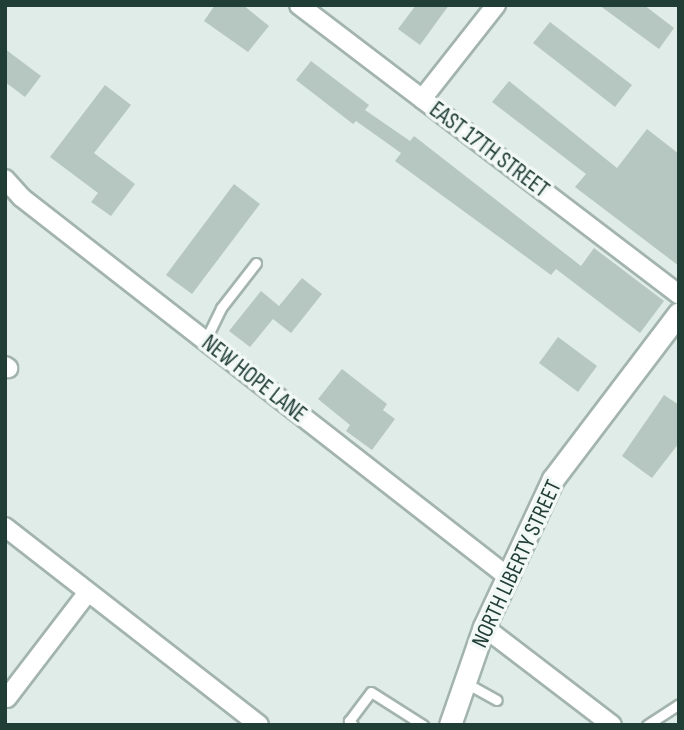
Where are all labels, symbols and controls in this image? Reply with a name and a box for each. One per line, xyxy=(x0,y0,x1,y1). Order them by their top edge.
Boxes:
street label: EAST 17TH STREET xyxy=(424,96,554,204)
street label: NEW HOPE LANE xyxy=(196,329,312,429)
street label: NORTH LIBERTY STREET xyxy=(466,476,568,652)

